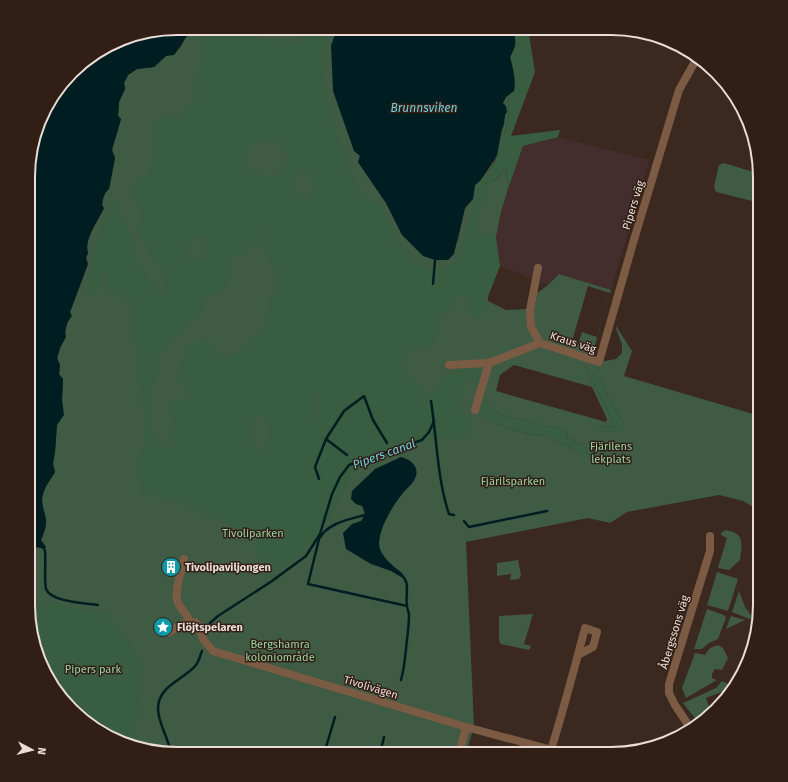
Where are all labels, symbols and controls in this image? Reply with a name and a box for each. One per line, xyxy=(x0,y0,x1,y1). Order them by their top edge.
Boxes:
water label: Brunnsviken xyxy=(391,101,457,115)
street label: Pipers väg xyxy=(620,179,647,231)
street label: Kraus väg xyxy=(548,329,598,356)
water label: Pipers canal xyxy=(351,436,417,472)
park label: Fjärilens lekplats xyxy=(590,440,632,466)
park label: Fjärilsparken xyxy=(481,475,545,488)
park label: Tivoliparken xyxy=(222,527,284,540)
building icon: Tivolipaviljongen xyxy=(160,556,182,578)
place label: Tivolipaviljongen xyxy=(185,561,271,574)
street label: Åbergssons väg xyxy=(656,593,692,671)
place icon: Flöjtspelaren xyxy=(152,616,174,638)
place label: Flöjtspelaren xyxy=(177,621,243,634)
park label: Bergshamra koloniområde xyxy=(245,638,315,664)
park label: Pipers park xyxy=(65,663,122,676)
street label: Tivolivägen xyxy=(342,673,400,702)
north arrow xyxy=(12,730,52,770)
text: N xyxy=(35,747,48,756)

